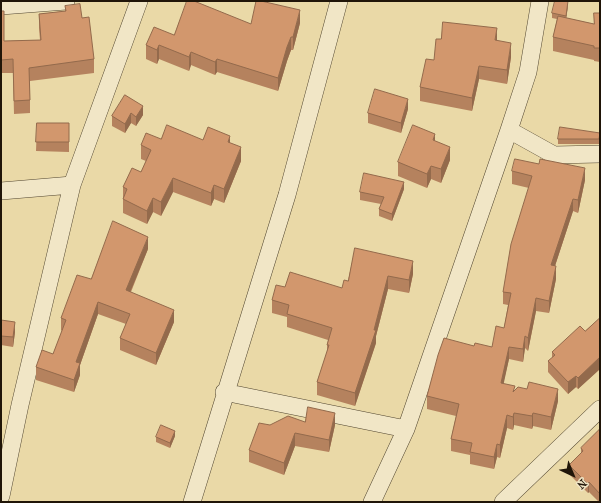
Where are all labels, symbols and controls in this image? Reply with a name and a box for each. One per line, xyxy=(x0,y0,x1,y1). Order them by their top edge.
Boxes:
north arrow xyxy=(553,455,593,495)
text: N xyxy=(574,476,589,492)

